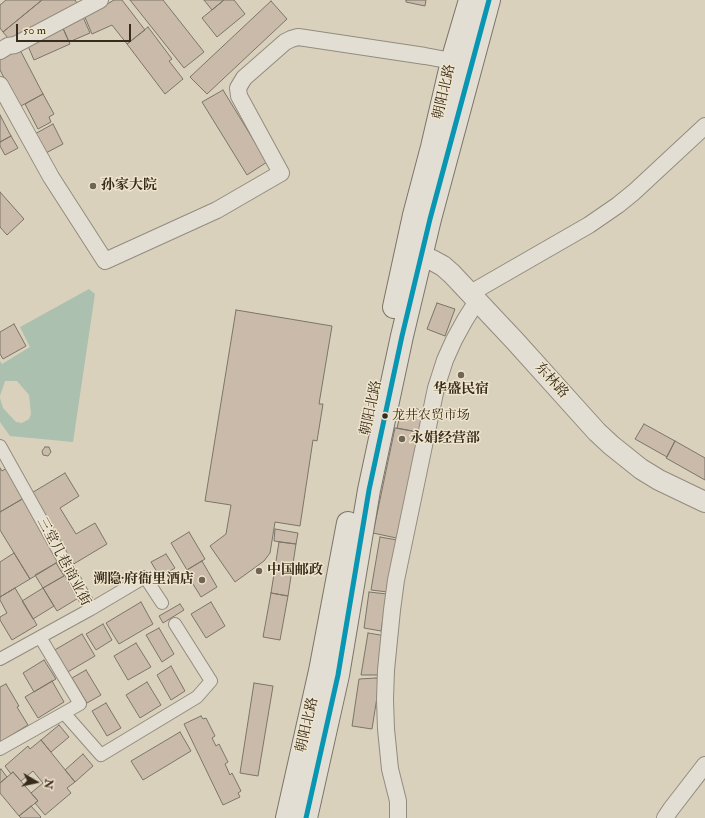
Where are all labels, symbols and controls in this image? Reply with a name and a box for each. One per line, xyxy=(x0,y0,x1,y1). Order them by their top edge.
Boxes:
scale bar xyxy=(18,16,133,42)
text: 50 m xyxy=(23,23,46,38)
street label: 朝阳北路 xyxy=(431,63,459,121)
place label: 孙家大院 xyxy=(101,178,157,194)
marker: 孙家大院 xyxy=(88,181,98,191)
street label: 东林路 xyxy=(531,360,571,402)
marker: 华盛民宿 xyxy=(456,370,466,380)
street label: 朝阳北路 xyxy=(358,379,386,437)
place label: 华盛民宿 xyxy=(433,382,489,398)
place label: 龙井农贸市场 xyxy=(392,408,470,424)
marker: 龙井农贸市场 xyxy=(380,411,390,421)
place label: 永娟经营部 xyxy=(410,431,480,447)
marker: 永娟经营部 xyxy=(397,434,407,444)
street label: 三堂几巷商业街 xyxy=(33,515,93,609)
place label: 中国邮政 xyxy=(267,563,323,579)
marker: 中国邮政 xyxy=(254,566,264,576)
place label: 溯隐·府衙里酒店 xyxy=(93,572,194,588)
marker: 溯隐·府衙里酒店 xyxy=(197,575,207,585)
street label: 朝阳北路 xyxy=(294,696,322,754)
north arrow xyxy=(16,762,56,802)
text: N xyxy=(41,778,56,790)

